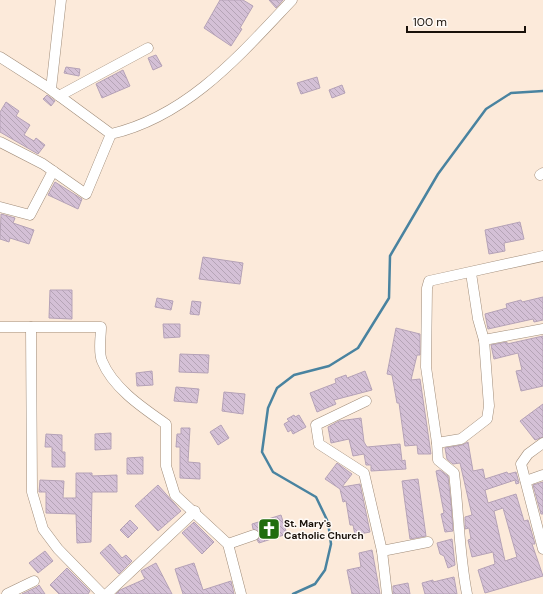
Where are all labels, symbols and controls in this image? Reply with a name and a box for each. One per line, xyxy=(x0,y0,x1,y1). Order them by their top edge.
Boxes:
scale bar xyxy=(407,8,525,34)
text: 100 m xyxy=(413,14,447,30)
church icon: St. Mary's Catholic Church xyxy=(256,516,282,542)
place label: St. Mary's Catholic Church xyxy=(284,517,364,542)

